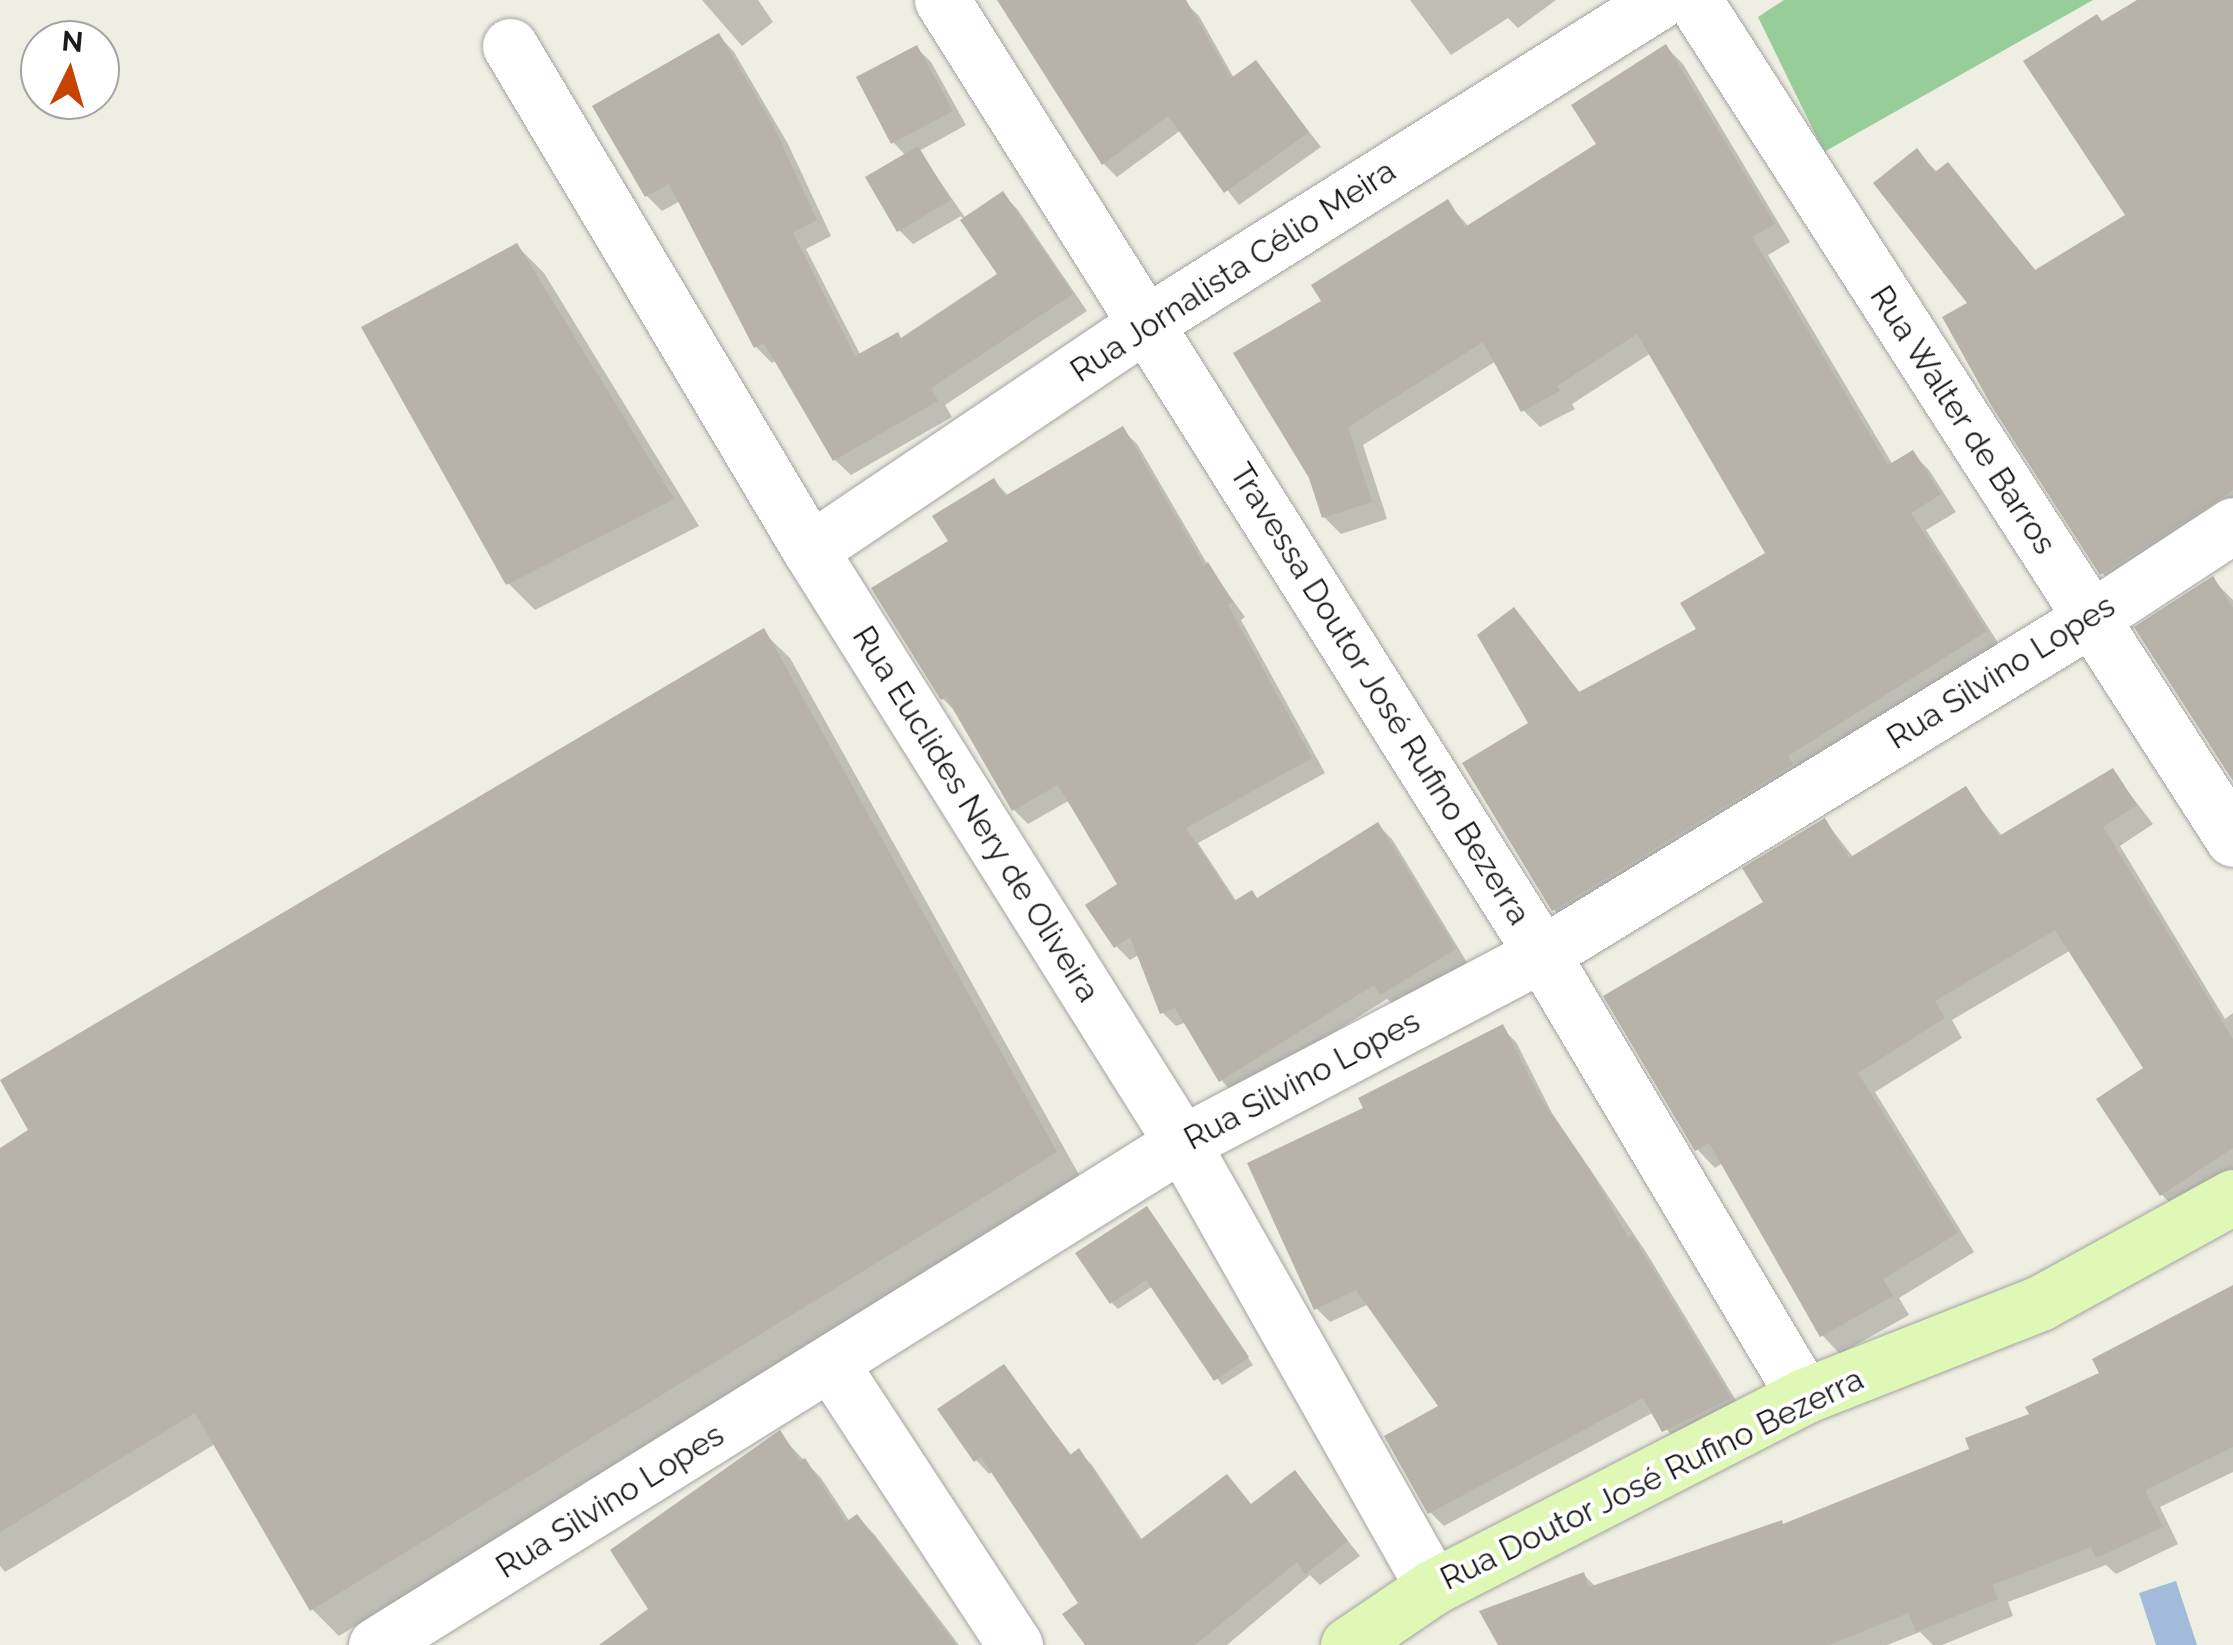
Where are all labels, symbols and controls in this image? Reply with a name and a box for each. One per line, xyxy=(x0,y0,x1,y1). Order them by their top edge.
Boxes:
north arrow xyxy=(20,20,120,120)
text: N xyxy=(60,24,85,59)
street label: Rua Jornalista Célio Meira xyxy=(1063,151,1403,391)
street label: Rua Walter de Barros xyxy=(1861,278,2065,562)
street label: Travessa Doutor José Rufino Bezerra xyxy=(1221,456,1539,932)
street label: Rua Silvino Lopes xyxy=(1880,587,2122,757)
street label: Rua Euclides Nery de Oliveira xyxy=(844,619,1108,1009)
street label: Rua Silvino Lopes xyxy=(1178,1002,1426,1158)
street label: Rua Doutor José Rufino Bezerra xyxy=(1434,1359,1870,1599)
street label: Rua Silvino Lopes xyxy=(489,1416,731,1586)

